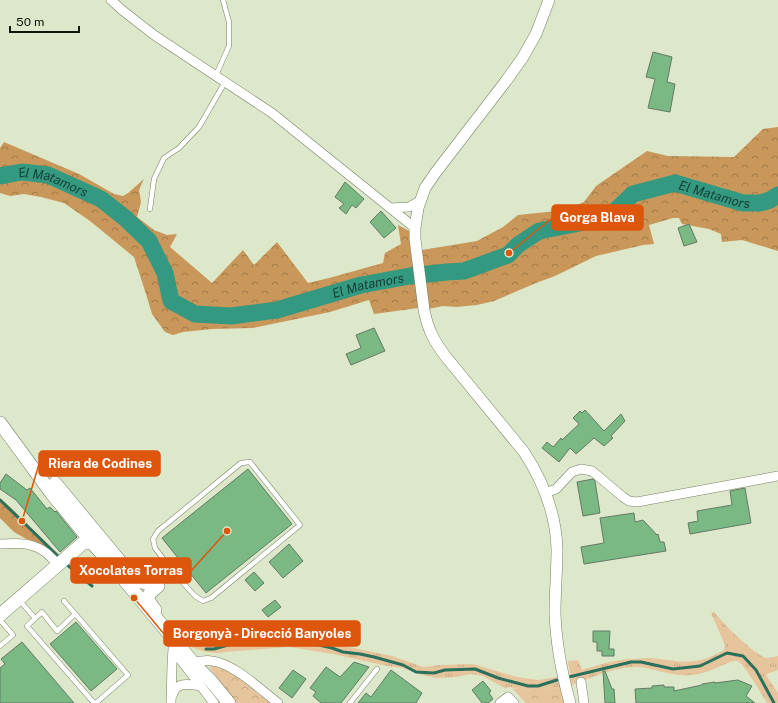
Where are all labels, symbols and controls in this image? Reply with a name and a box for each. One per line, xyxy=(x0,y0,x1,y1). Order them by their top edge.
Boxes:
scale bar xyxy=(10,8,79,34)
text: 50 m xyxy=(16,15,44,29)
water label: El Matamors xyxy=(17,164,90,200)
water label: El Matamors xyxy=(677,177,750,211)
callout: Gorga Blava xyxy=(552,205,643,230)
text: Gorga Blava xyxy=(560,210,635,225)
water label: El Matamors xyxy=(330,270,405,301)
callout: Riera de Codines xyxy=(39,451,160,476)
text: Riera de Codines xyxy=(48,456,152,471)
callout: Xocolates Torras xyxy=(71,558,191,583)
text: Xocolates Torras xyxy=(79,563,183,578)
callout: Borgonyà - Direcció Banyoles xyxy=(164,621,360,646)
text: Borgonyà - Direcció Banyoles xyxy=(173,626,351,641)

